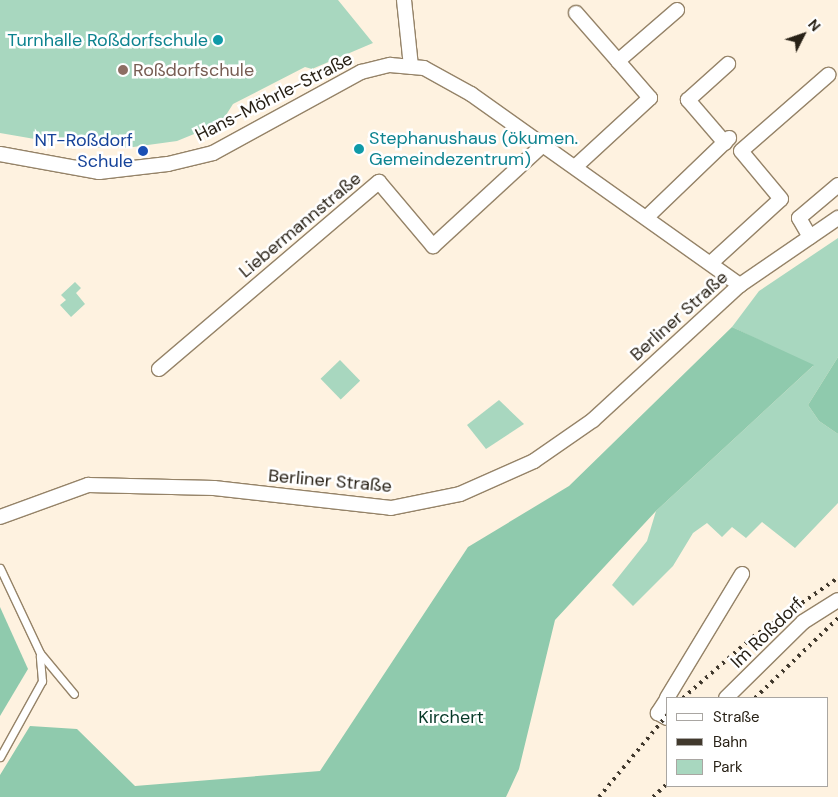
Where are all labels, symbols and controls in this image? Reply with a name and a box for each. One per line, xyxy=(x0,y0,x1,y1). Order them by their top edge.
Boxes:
north arrow xyxy=(778,10,828,60)
text: N xyxy=(804,15,824,35)
place label: Turnhalle Roßdorfschule xyxy=(7,29,208,51)
marker: Turnhalle Roßdorfschule xyxy=(212,34,224,46)
street label: Hans-Möhrle-Straße xyxy=(192,48,356,146)
place label: Roßdorfschule xyxy=(133,59,254,81)
marker: Roßdorfschule xyxy=(117,64,129,76)
place label: Stephanushaus (ökumen. Gemeindezentrum) xyxy=(369,128,578,170)
place label: NT-Roßdorf Schule xyxy=(34,130,133,172)
marker: Stephanushaus (ökumen. Gemeindezentrum) xyxy=(353,143,365,155)
marker: NT-Roßdorf Schule xyxy=(137,145,149,157)
street label: Liebermannstraße xyxy=(235,168,365,282)
street label: Berliner Straße xyxy=(626,267,732,365)
street label: Berliner Straße xyxy=(267,465,393,497)
street label: Im Roßdorf xyxy=(726,593,808,673)
legend xyxy=(666,697,828,787)
park label: Kirchert xyxy=(418,706,484,728)
text: Straße xyxy=(713,707,760,727)
text: Bahn xyxy=(713,732,747,752)
text: Park xyxy=(713,757,743,777)

